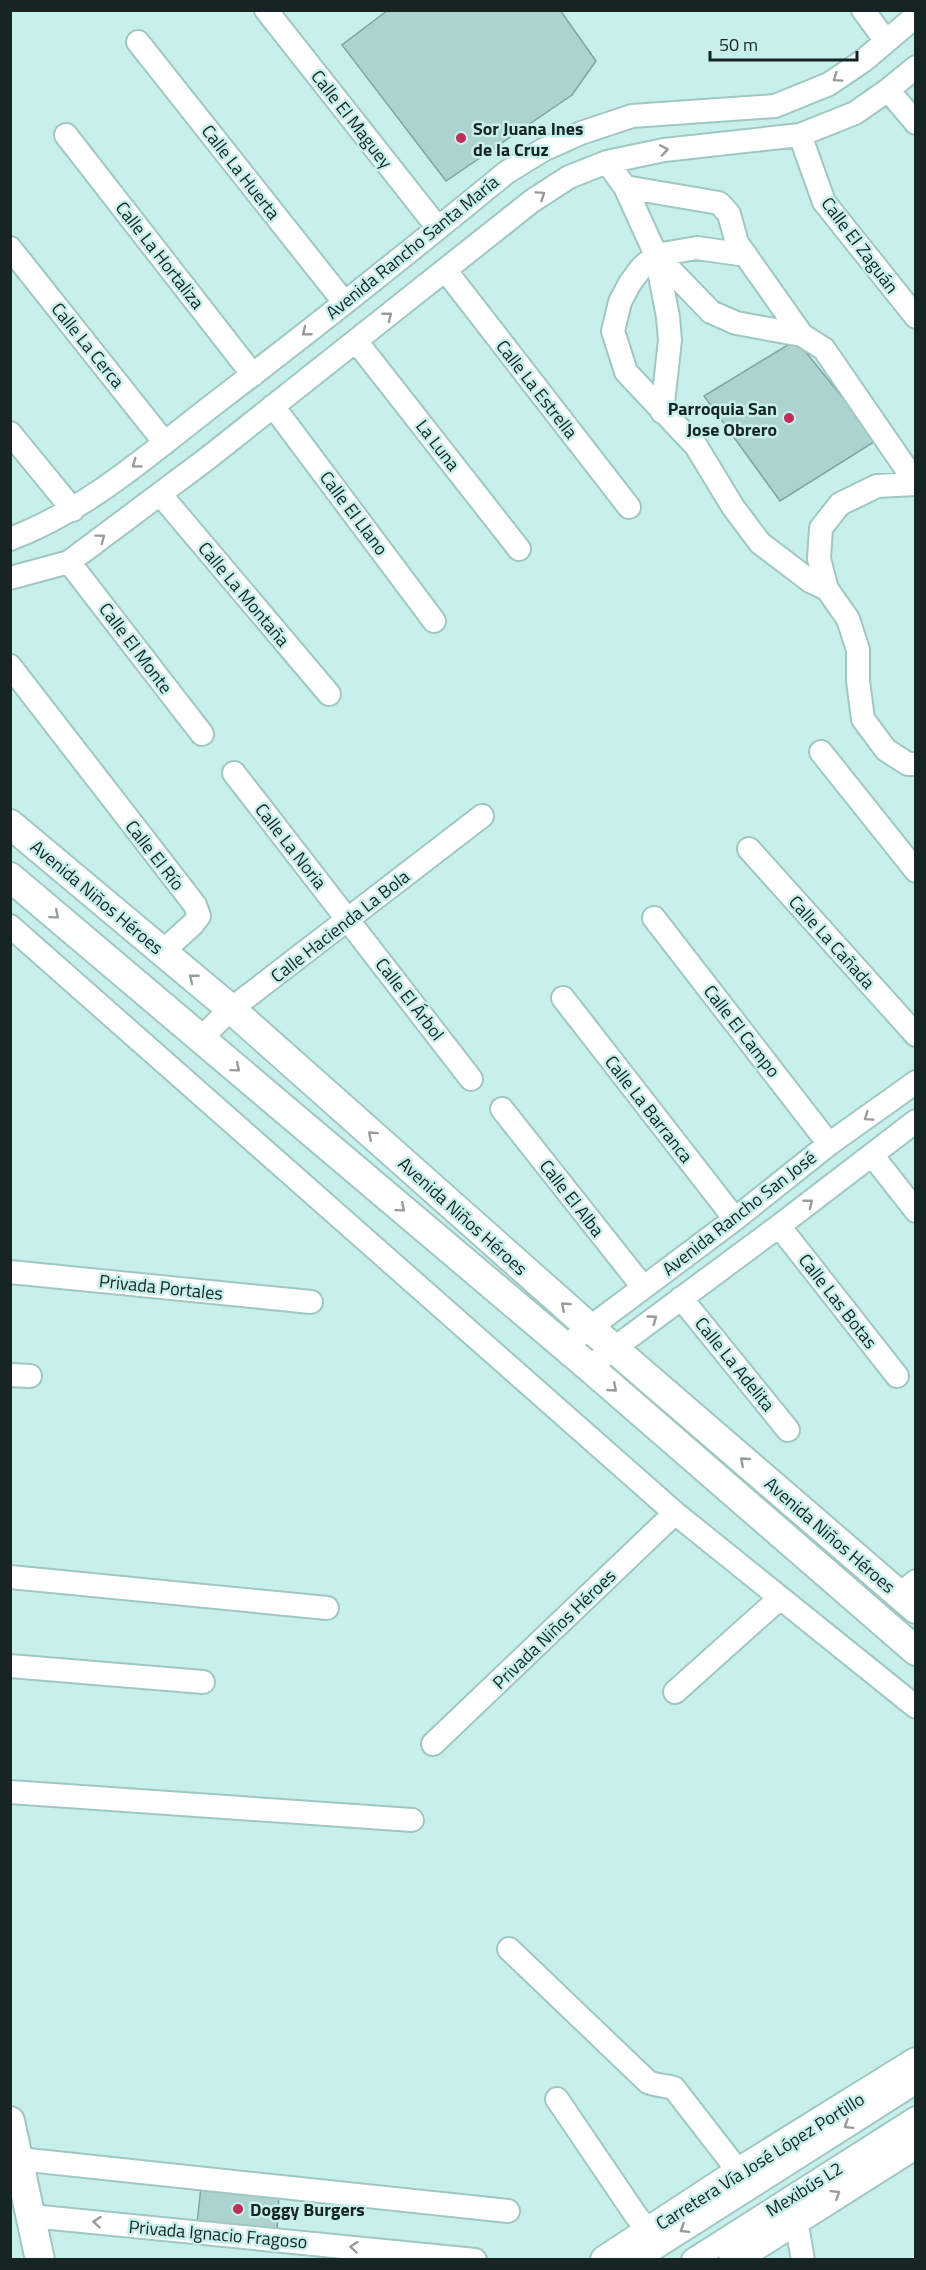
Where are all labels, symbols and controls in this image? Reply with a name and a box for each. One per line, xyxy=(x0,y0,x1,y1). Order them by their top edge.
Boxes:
scale bar xyxy=(710,24,857,62)
text: 50 m xyxy=(719,31,758,58)
street label: Calle El Maguey xyxy=(305,64,399,174)
one-way arrow xyxy=(833,71,844,82)
place label: Sor Juana Ines de la Cruz xyxy=(473,115,584,163)
street label: Calle La Huerta xyxy=(195,119,287,225)
marker: Sor Juana Ines de la Cruz xyxy=(454,131,468,145)
one-way arrow xyxy=(660,145,669,157)
street label: Avenida Rancho Santa María xyxy=(320,169,504,325)
one-way arrow xyxy=(535,191,545,203)
street label: Calle El Zaguán xyxy=(815,191,905,299)
street label: Calle La Hortaliza xyxy=(109,195,211,315)
street label: Calle La Cerca xyxy=(45,296,131,394)
one-way arrow xyxy=(382,313,393,324)
one-way arrow xyxy=(302,324,313,335)
street label: Calle La Estrella xyxy=(490,334,584,444)
place label: Parroquia San Jose Obrero xyxy=(668,395,777,443)
marker: Parroquia San Jose Obrero xyxy=(782,411,796,425)
street label: La Luna xyxy=(409,414,467,476)
one-way arrow xyxy=(131,457,142,468)
street label: Calle El Llano xyxy=(313,465,395,561)
one-way arrow xyxy=(94,534,105,545)
street label: Calle La Montaña xyxy=(192,536,296,652)
street label: Calle El Monte xyxy=(93,597,179,699)
street label: Calle La Noria xyxy=(249,797,333,895)
street label: Calle El Río xyxy=(119,814,191,896)
street label: Avenida Niños Héroes xyxy=(25,833,169,961)
street label: Calle Hacienda La Bola xyxy=(265,863,415,989)
street label: Calle La Cañada xyxy=(783,889,881,995)
one-way arrow xyxy=(48,907,59,918)
street label: Calle El Árbol xyxy=(369,952,451,1046)
one-way arrow xyxy=(189,975,200,986)
street label: Calle El Campo xyxy=(697,979,787,1083)
street label: Calle La Barranca xyxy=(598,1050,700,1168)
one-way arrow xyxy=(229,1061,240,1072)
one-way arrow xyxy=(864,1109,875,1120)
one-way arrow xyxy=(368,1131,379,1142)
street label: Avenida Rancho San José xyxy=(656,1144,822,1282)
street label: Avenida Niños Héroes xyxy=(392,1150,534,1282)
street label: Calle El Alba xyxy=(533,1154,611,1242)
one-way arrow xyxy=(802,1199,813,1210)
one-way arrow xyxy=(394,1200,405,1211)
street label: Calle Las Botas xyxy=(792,1248,884,1354)
street label: Privada Portales xyxy=(98,1267,224,1307)
one-way arrow xyxy=(561,1302,571,1313)
street label: Calle La Adelita xyxy=(688,1311,782,1417)
one-way arrow xyxy=(646,1316,657,1327)
one-way arrow xyxy=(606,1381,617,1392)
one-way arrow xyxy=(740,1457,751,1468)
street label: Avenida Niños Héroes xyxy=(759,1470,901,1600)
street label: Privada Niños Héroes xyxy=(486,1563,622,1695)
street label: Carretera Vía José López Portillo xyxy=(651,2086,869,2236)
one-way arrow xyxy=(844,2118,855,2129)
street label: Mexibús L2 xyxy=(760,2155,848,2223)
one-way arrow xyxy=(830,2190,840,2202)
place label: Doggy Burgers xyxy=(250,2196,365,2223)
marker: Doggy Burgers xyxy=(231,2202,245,2216)
street label: Privada Ignacio Fragoso xyxy=(128,2213,308,2255)
one-way arrow xyxy=(92,2216,101,2229)
one-way arrow xyxy=(680,2222,690,2234)
one-way arrow xyxy=(349,2241,358,2254)

